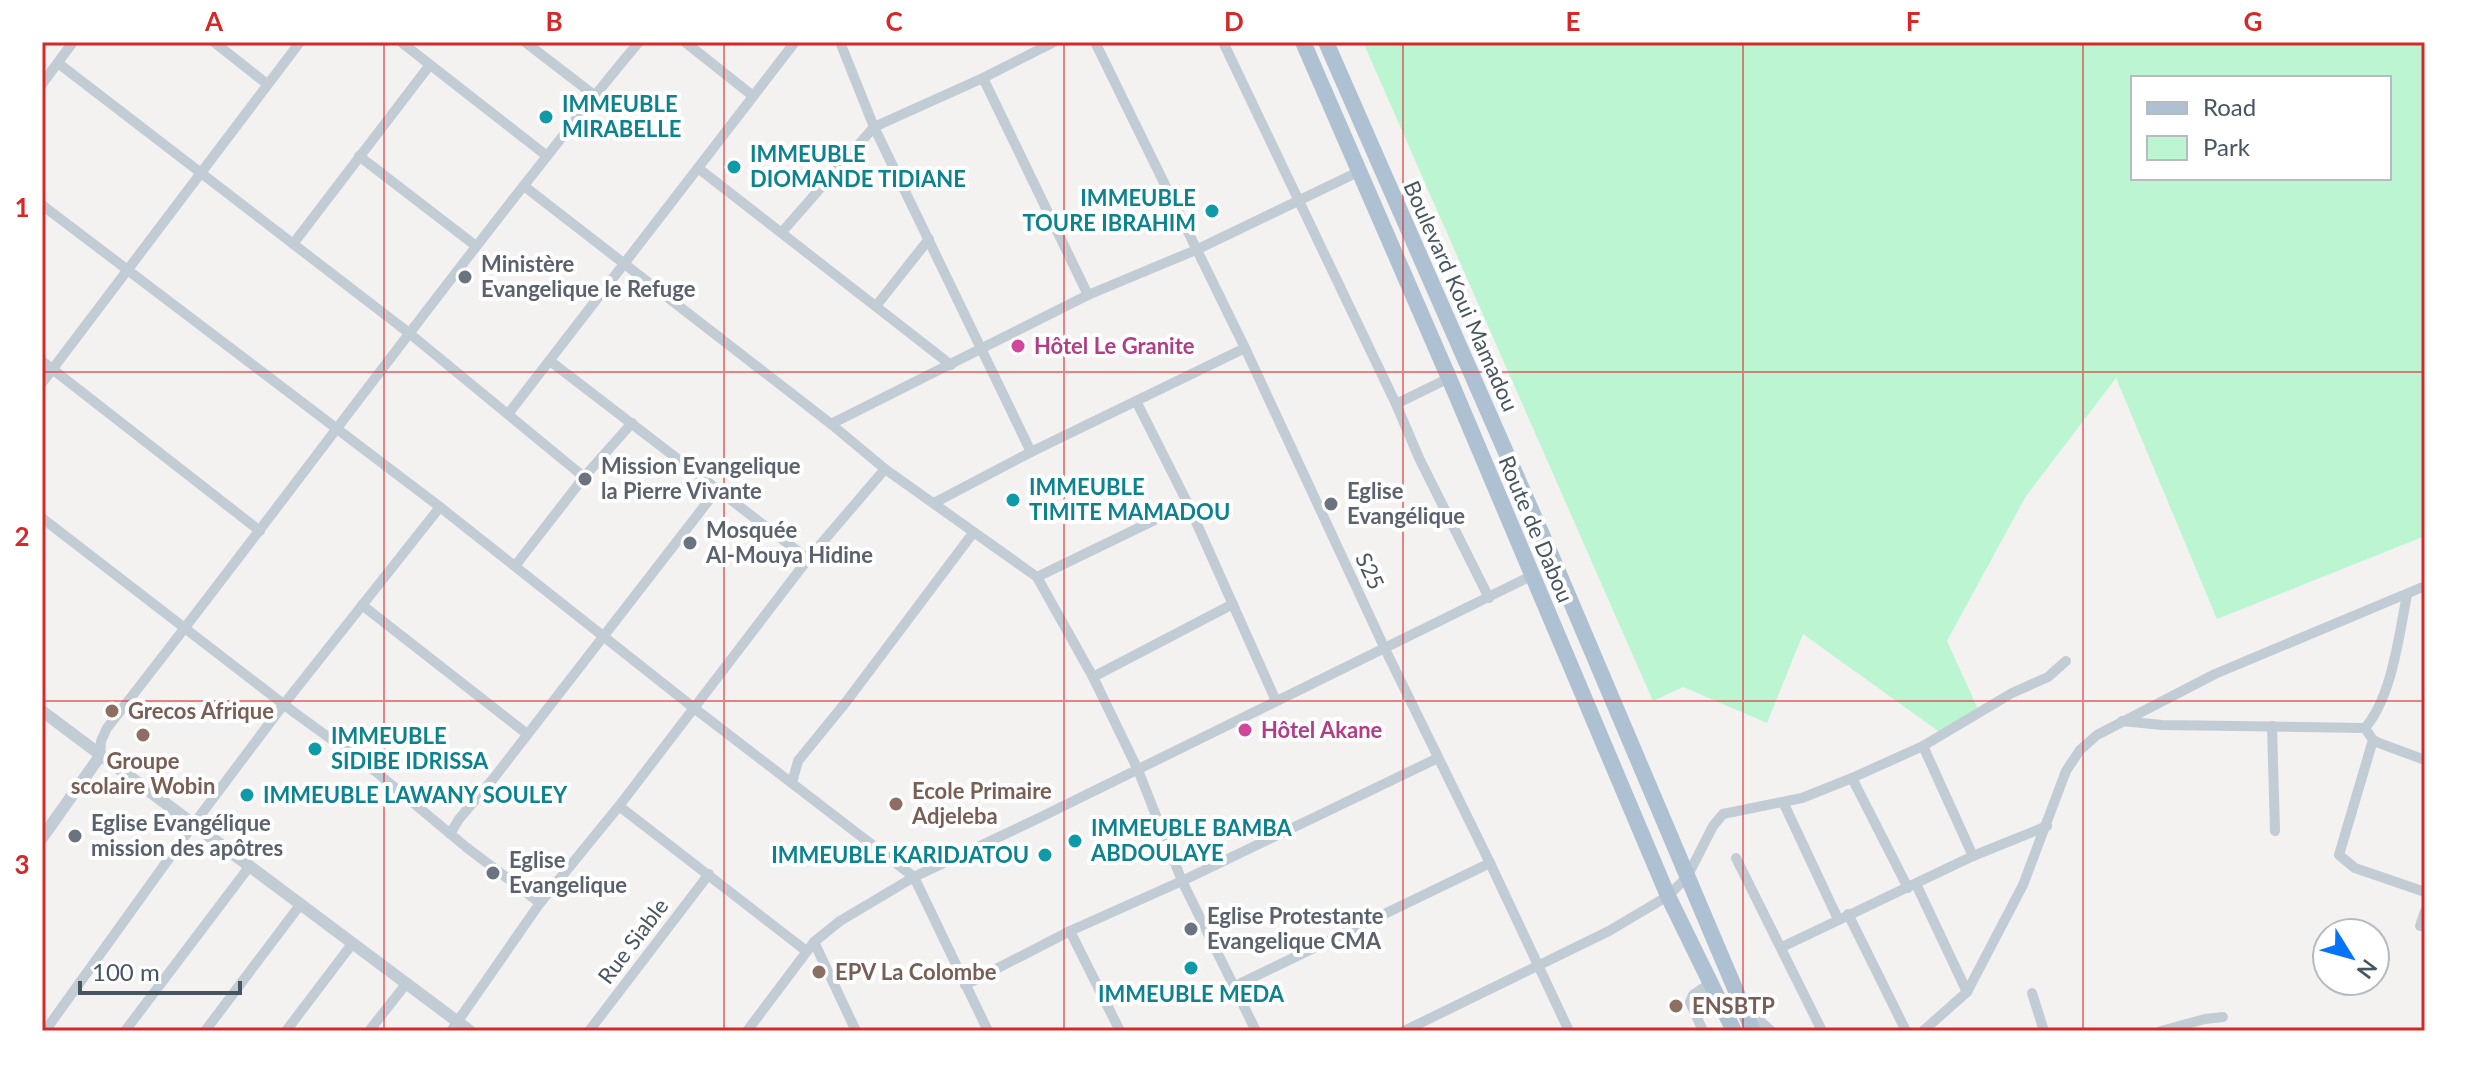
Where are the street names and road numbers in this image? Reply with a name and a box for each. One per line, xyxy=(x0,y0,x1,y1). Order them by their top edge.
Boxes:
street label: Boulevard Koui Mamadou xyxy=(1398,176,1525,415)
street label: Route de Dabou xyxy=(1493,451,1580,606)
street label: S25 xyxy=(1350,548,1391,593)
street label: Rue Siable xyxy=(592,893,673,989)

